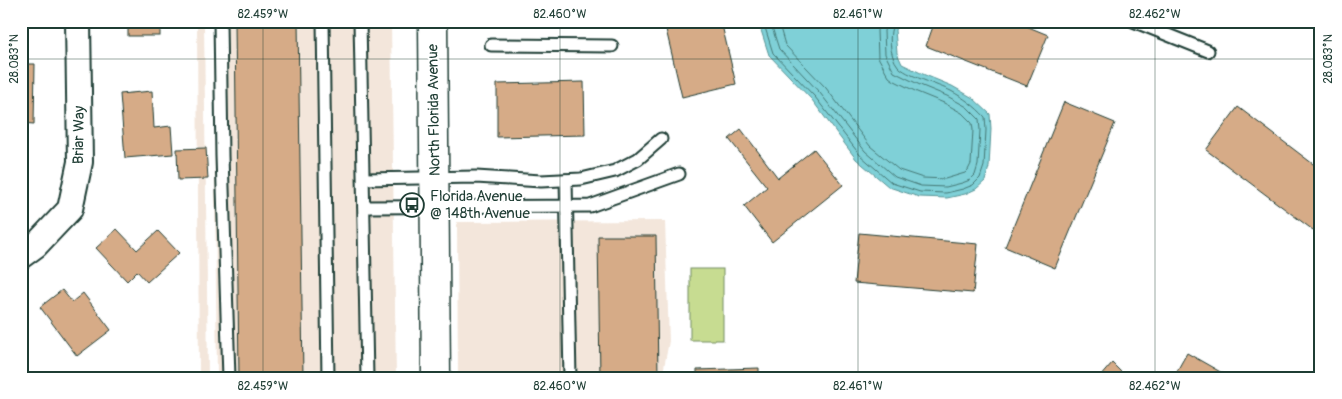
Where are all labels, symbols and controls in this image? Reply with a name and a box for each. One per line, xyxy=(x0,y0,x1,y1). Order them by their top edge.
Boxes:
text: 82.459°W xyxy=(238,7,288,22)
text: 82.460°W xyxy=(533,7,587,22)
text: 82.461°W xyxy=(833,7,883,22)
text: 82.462°W xyxy=(1129,7,1181,22)
text: 28.083°N xyxy=(7,34,22,84)
text: 28.083°N xyxy=(1321,34,1336,84)
street label: North Florida Avenue xyxy=(423,43,445,176)
street label: Briar Way xyxy=(69,105,89,164)
place label: Florida Avenue @ 148th Avenue xyxy=(430,187,530,223)
bus stop icon: Florida Avenue @ 148th Avenue xyxy=(399,192,425,218)
text: 82.459°W xyxy=(238,379,288,394)
text: 82.460°W xyxy=(533,379,587,394)
text: 82.461°W xyxy=(833,379,883,394)
text: 82.462°W xyxy=(1129,379,1181,394)

